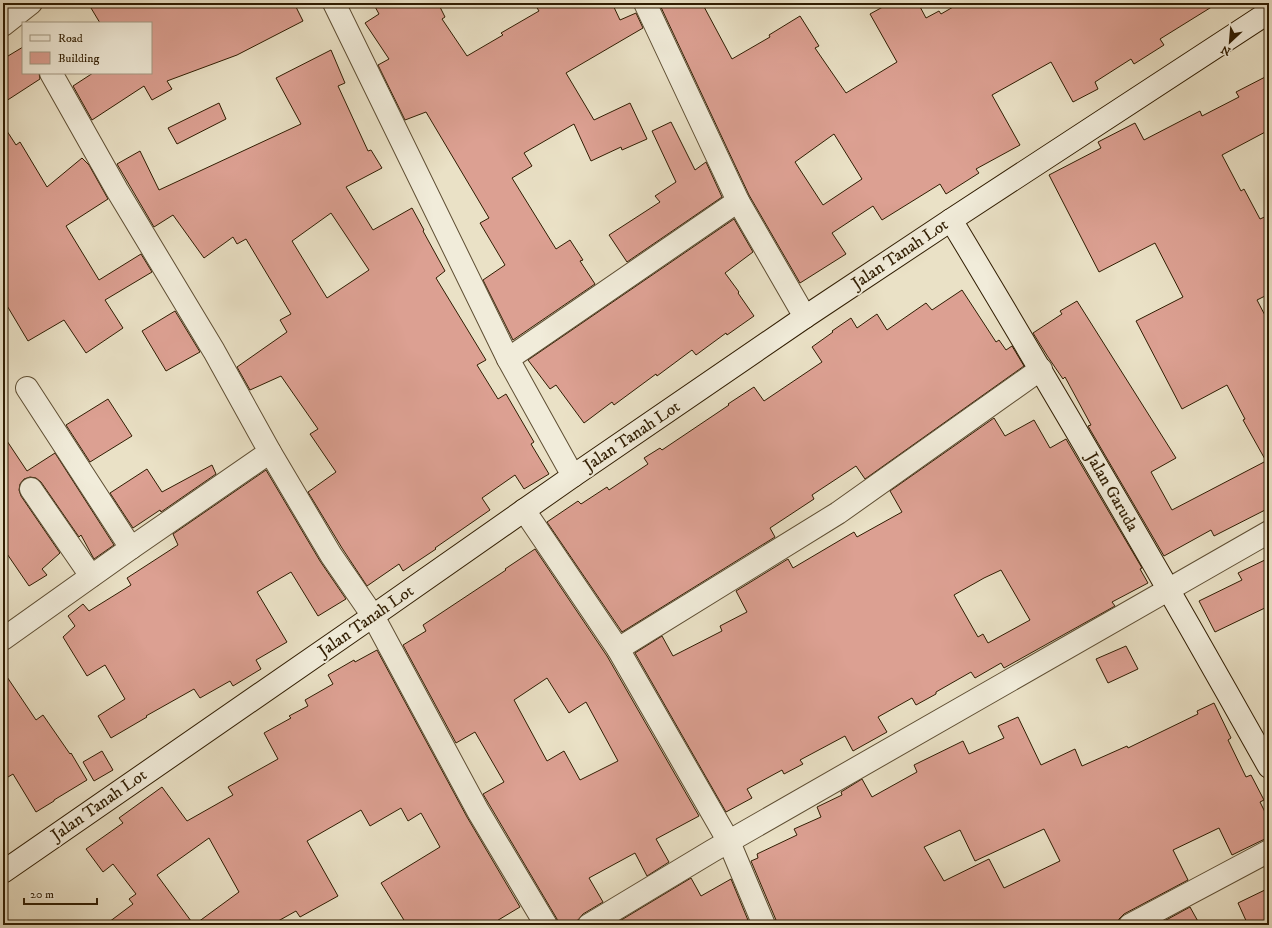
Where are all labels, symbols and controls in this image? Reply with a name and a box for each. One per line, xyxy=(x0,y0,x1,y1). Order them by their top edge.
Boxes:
legend xyxy=(22,22,152,74)
north arrow xyxy=(1210,22,1250,62)
text: Road xyxy=(58,31,83,46)
text: N xyxy=(1219,42,1233,58)
text: Building xyxy=(58,51,99,66)
street label: Jalan Tanah Lot xyxy=(846,213,953,295)
street label: Jalan Tanah Lot xyxy=(578,395,685,477)
street label: Jalan Garuda xyxy=(1080,447,1144,536)
street label: Jalan Tanah Lot xyxy=(312,580,419,663)
street label: Jalan Tanah Lot xyxy=(45,764,152,847)
scale bar xyxy=(24,880,97,906)
text: 20 m xyxy=(30,887,54,902)

